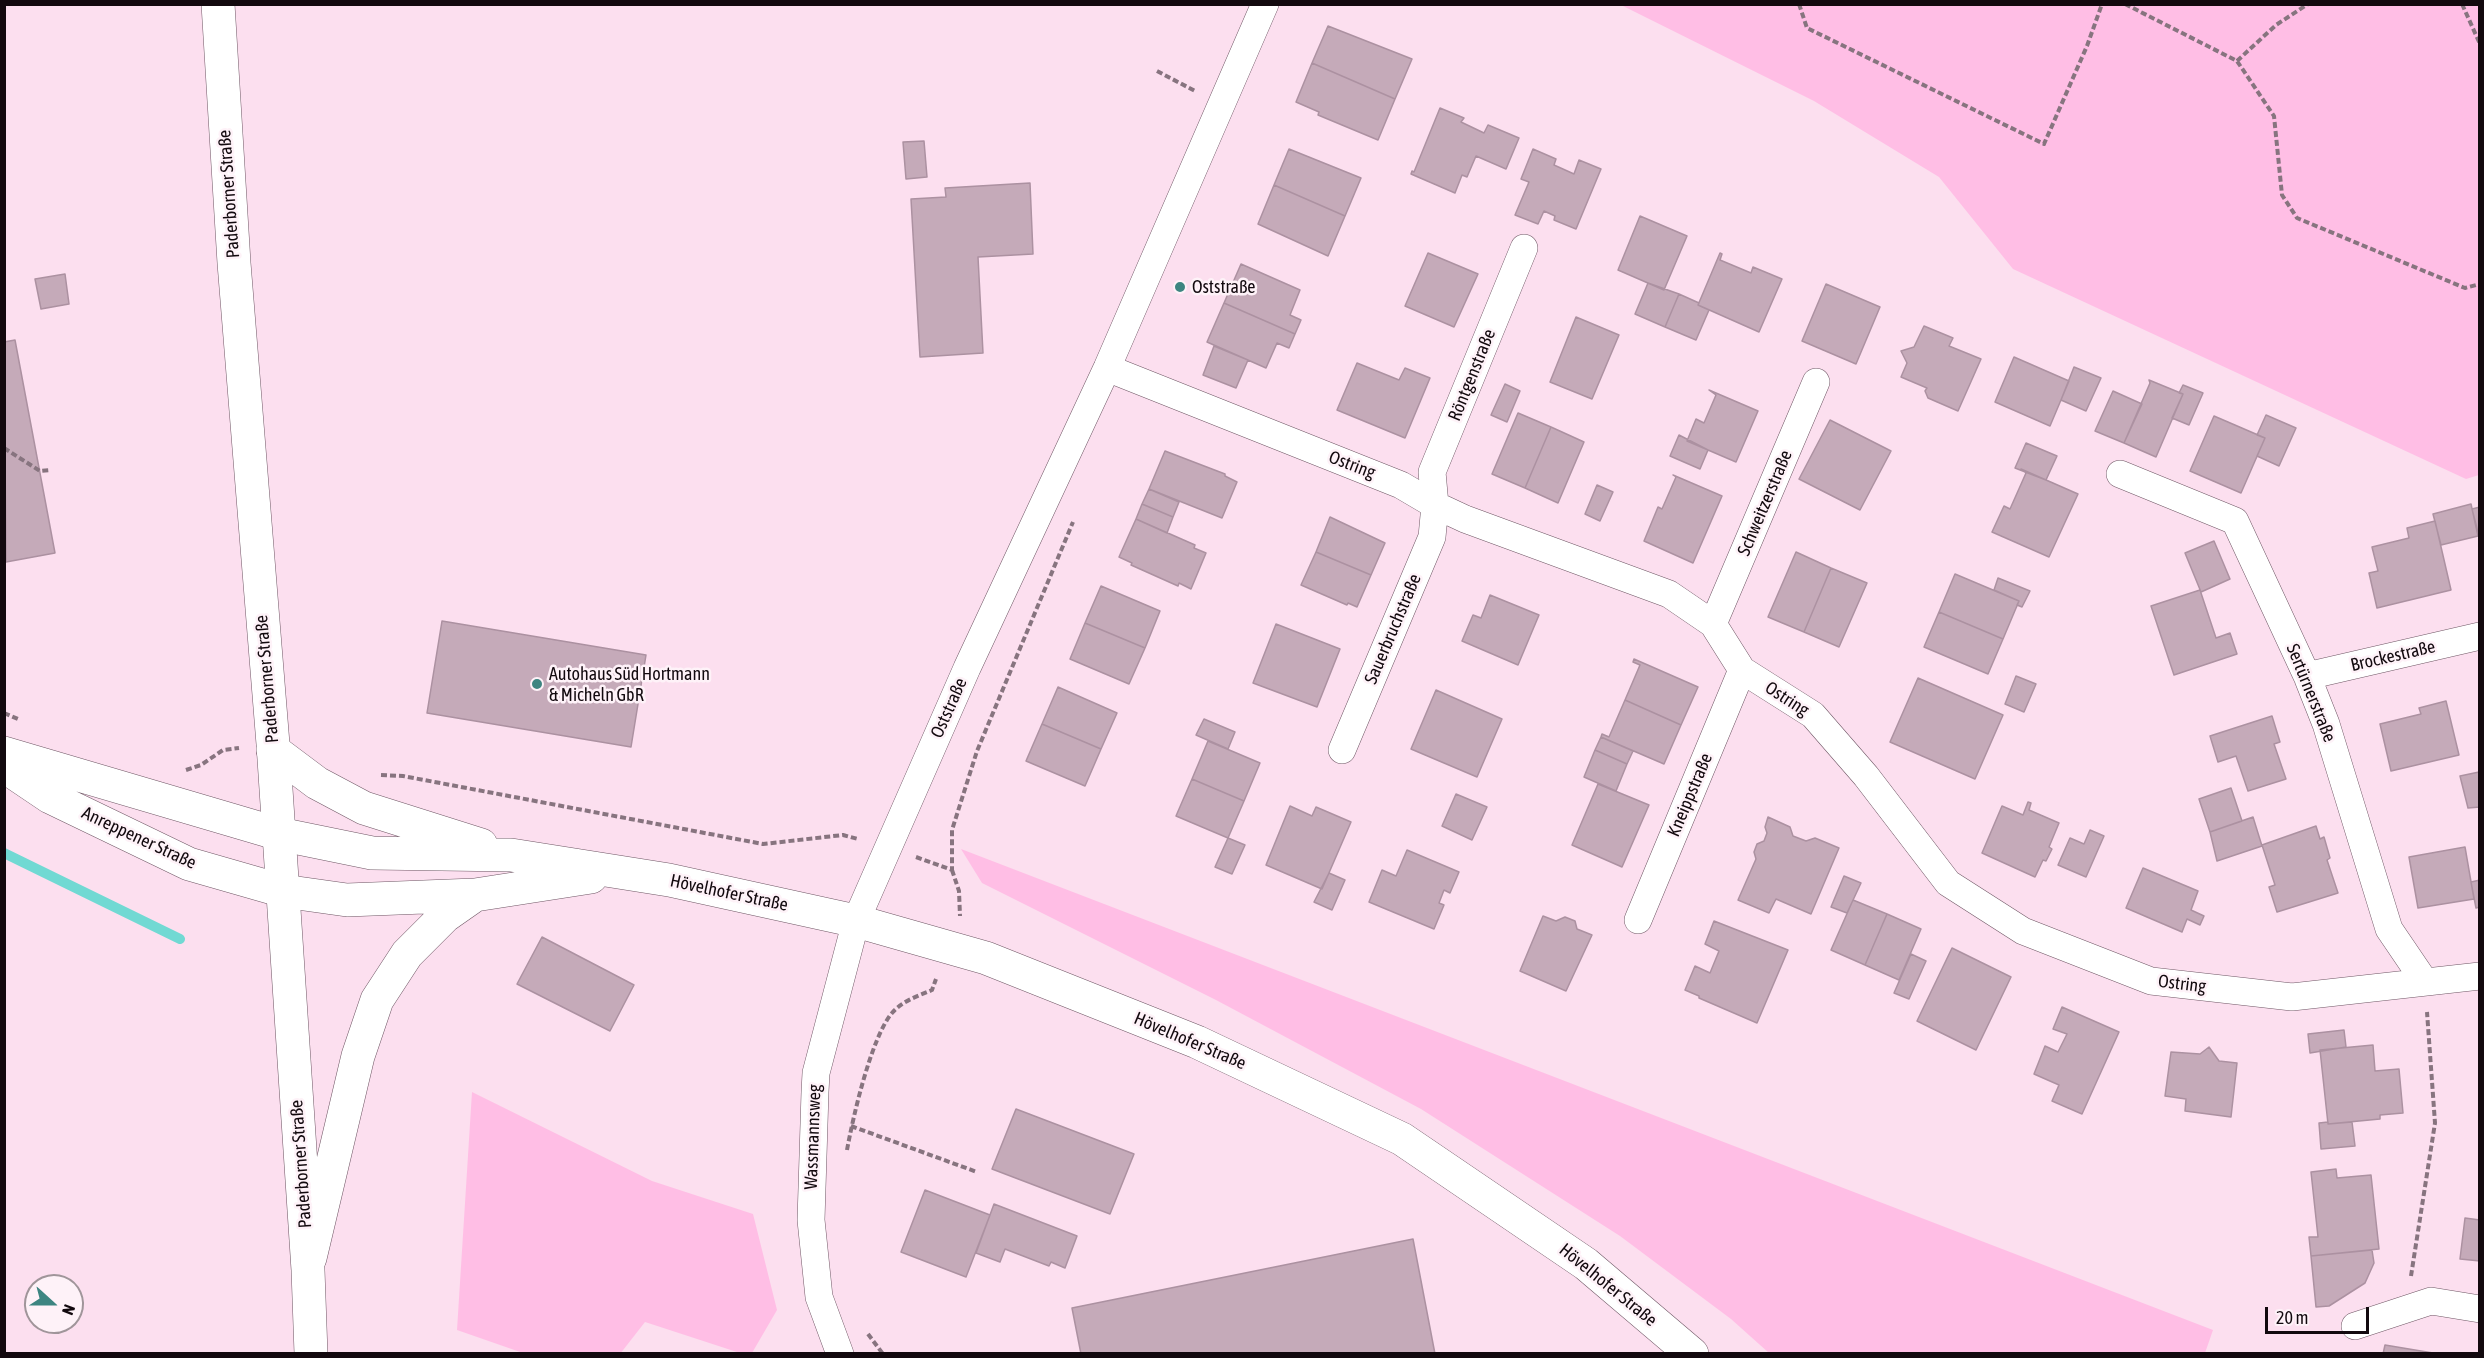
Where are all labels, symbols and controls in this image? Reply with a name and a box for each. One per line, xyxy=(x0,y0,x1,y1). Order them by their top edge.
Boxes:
street label: Paderborner Straße xyxy=(214,129,244,259)
place label: Oststraße xyxy=(1192,276,1256,298)
marker: Oststraße xyxy=(1173,280,1187,294)
street label: Röntgenstraße xyxy=(1444,326,1500,424)
street label: Ostring xyxy=(1326,446,1378,484)
street label: Schweitzerstraße xyxy=(1733,447,1797,559)
street label: Sauerbruchstraße xyxy=(1360,571,1426,687)
street label: Paderborner Straße xyxy=(251,614,283,744)
street label: Brockestraße xyxy=(2349,636,2437,676)
street label: Sertürnerstraße xyxy=(2282,641,2340,745)
place label: Autohaus Süd Hortmann & Micheln GbR xyxy=(549,663,710,706)
street label: Oststraße xyxy=(926,675,972,741)
marker: Autohaus Süd Hortmann & Micheln GbR xyxy=(530,677,544,691)
street label: Ostring xyxy=(1761,677,1813,721)
street label: Kneippstraße xyxy=(1663,750,1717,840)
street label: Anreppener Straße xyxy=(78,802,200,874)
street label: Hövelhofer Straße xyxy=(668,870,790,916)
street label: Ostring xyxy=(2157,970,2207,998)
street label: Hövelhofer Straße xyxy=(1131,1008,1249,1074)
street label: Wassmannsweg xyxy=(800,1084,826,1190)
street label: Paderborner Straße xyxy=(286,1099,316,1229)
street label: Hövelhofer Straße xyxy=(1555,1239,1661,1331)
north arrow xyxy=(24,1274,84,1334)
scale bar xyxy=(2268,1295,2372,1333)
text: N xyxy=(59,1302,79,1317)
text: 20 m xyxy=(2276,1307,2308,1328)

